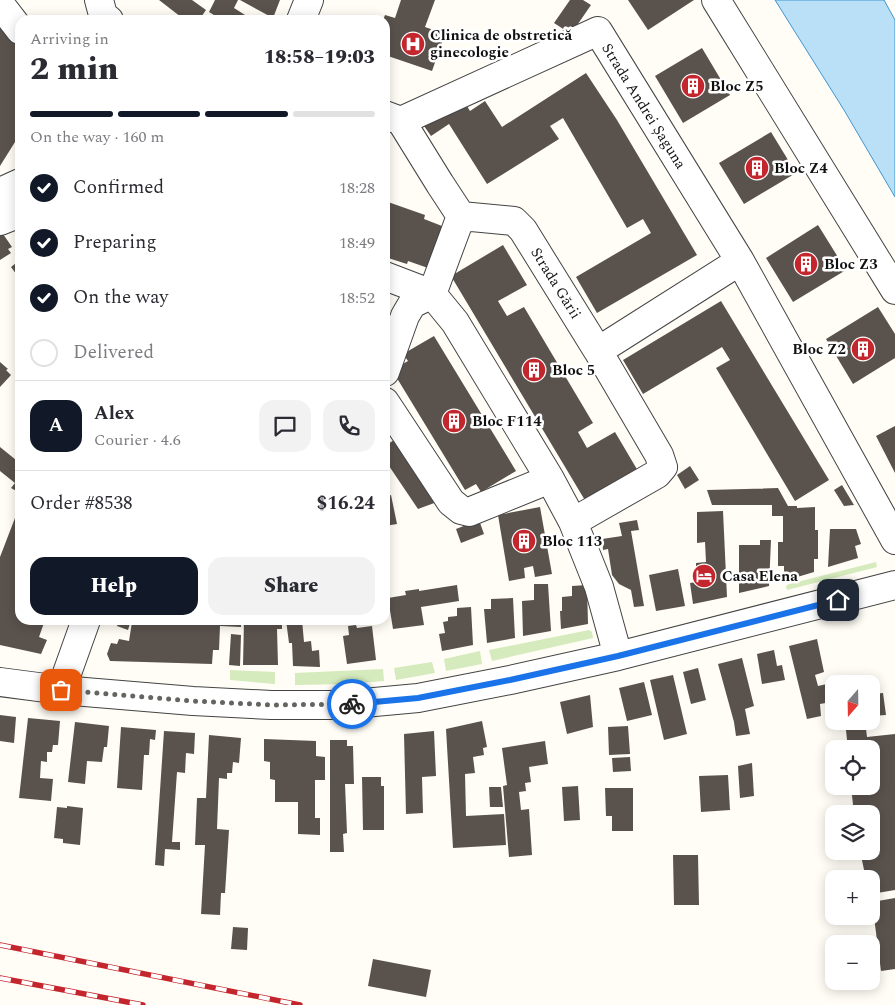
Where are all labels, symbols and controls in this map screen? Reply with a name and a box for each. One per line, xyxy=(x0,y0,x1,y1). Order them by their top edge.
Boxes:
place label: Clinica de obstretică ginecologie xyxy=(430,24,573,64)
text: Arriving in xyxy=(30,27,109,51)
hospital icon: Clinica de obstretică ginecologie xyxy=(400,31,426,57)
street label: Strada Andrei Șaguna xyxy=(595,39,692,174)
text: 18:58–19:03 xyxy=(264,43,375,72)
text: 2 min xyxy=(30,45,118,94)
building icon: Bloc Z5 xyxy=(680,73,706,99)
place label: Bloc Z5 xyxy=(710,75,764,98)
text: On the way · 160 m xyxy=(30,125,164,149)
building icon: Bloc Z4 xyxy=(744,155,770,181)
place label: Bloc Z4 xyxy=(774,157,828,180)
text: Confirmed xyxy=(73,173,164,202)
icon: check xyxy=(30,174,58,202)
text: 18:28 xyxy=(339,176,375,200)
text: Preparing xyxy=(73,228,157,257)
icon: check xyxy=(30,229,58,257)
text: 18:49 xyxy=(339,231,375,255)
street label: Strada Gării xyxy=(524,243,587,324)
building icon: Bloc Z3 xyxy=(793,251,819,277)
place label: Bloc Z3 xyxy=(824,253,878,276)
text: On the way xyxy=(73,283,169,312)
icon: check xyxy=(30,284,58,312)
text: 18:52 xyxy=(339,286,375,310)
building icon: Bloc Z2 xyxy=(850,336,876,362)
text: Delivered xyxy=(73,338,154,367)
place label: Bloc Z2 xyxy=(792,338,846,361)
building icon: Bloc 5 xyxy=(521,357,547,383)
place label: Bloc 5 xyxy=(552,359,595,382)
text: Alex xyxy=(94,399,135,428)
button: chat xyxy=(259,400,311,452)
button: phone xyxy=(323,400,375,452)
building icon: Bloc F114 xyxy=(441,408,467,434)
place label: Bloc F114 xyxy=(472,410,542,433)
text: A xyxy=(49,411,63,440)
text: Courier · 4.6 xyxy=(94,428,181,452)
text: Order #8538 xyxy=(30,489,133,518)
text: $16.24 xyxy=(317,489,375,518)
building icon: Bloc 113 xyxy=(511,528,537,554)
place label: Bloc 113 xyxy=(542,530,602,553)
button: Help xyxy=(30,557,198,615)
button: Share xyxy=(208,557,375,615)
hotel icon: Casa Elena xyxy=(691,563,717,589)
place label: Casa Elena xyxy=(722,565,798,588)
pin xyxy=(817,579,859,621)
icon: home xyxy=(824,586,852,614)
pin xyxy=(40,669,82,711)
north arrow xyxy=(825,675,880,730)
map controls xyxy=(825,675,880,990)
icon: bag xyxy=(47,676,75,704)
courier xyxy=(327,679,377,729)
icon: bike xyxy=(338,690,366,718)
button: locate xyxy=(825,740,880,795)
button: layers xyxy=(825,805,880,860)
button: + xyxy=(825,870,880,925)
button: − xyxy=(825,935,880,990)

